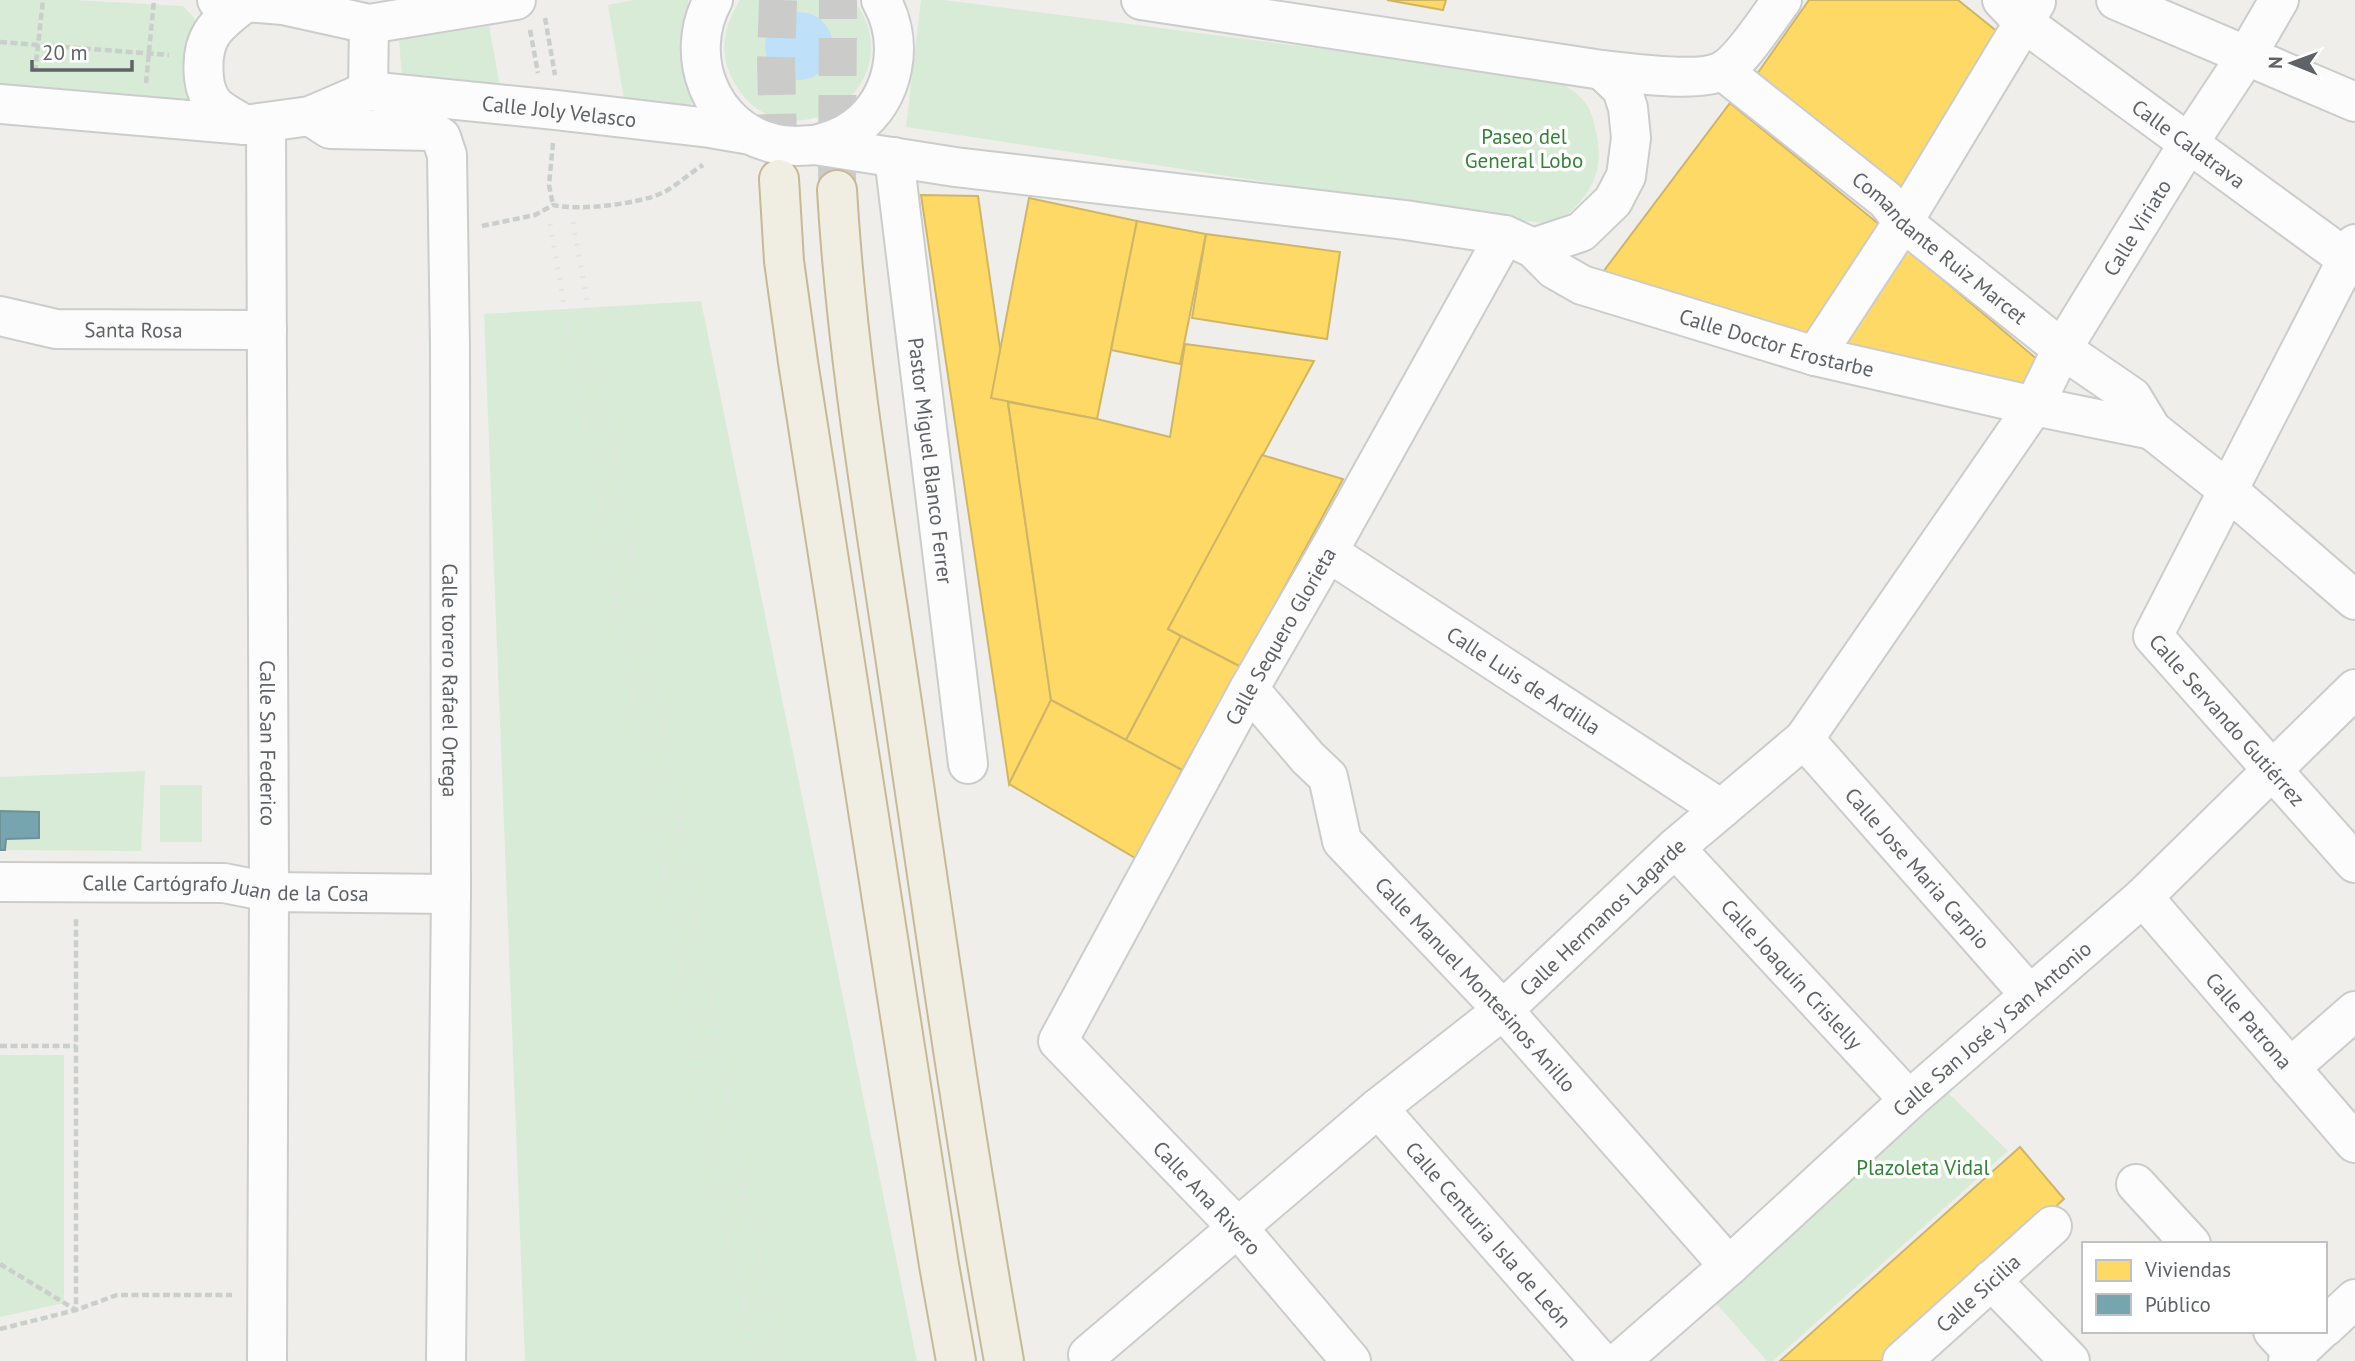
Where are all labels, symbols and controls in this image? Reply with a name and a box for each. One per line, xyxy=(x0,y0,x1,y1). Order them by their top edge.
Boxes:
scale bar xyxy=(32,28,131,72)
north arrow xyxy=(2257,28,2327,98)
text: 20 m xyxy=(42,39,88,66)
text: N xyxy=(2263,56,2287,69)
street label: Calle Joly Velasco xyxy=(481,89,638,133)
street label: Calle Calatrava xyxy=(2127,93,2251,194)
park label: Paseo del General Lobo xyxy=(1465,123,1583,174)
street label: Comandante Ruiz Marcet xyxy=(1847,165,2033,330)
street label: Calle Viriato xyxy=(2097,174,2177,281)
street label: Calle Doctor Erostarbe xyxy=(1676,302,1877,383)
street label: Santa Rosa xyxy=(84,316,183,343)
street label: Pastor Miguel Blanco Ferrer xyxy=(903,336,959,586)
street label: Calle Sequero Glorieta xyxy=(1219,542,1342,730)
street label: Calle torero Rafael Ortega xyxy=(437,563,464,797)
street label: Calle Luis de Ardilla xyxy=(1442,620,1606,740)
street label: Calle Servando Gutiérrez xyxy=(2144,628,2311,811)
street label: Calle San Federico xyxy=(255,660,282,826)
street label: Calle Jose Maria Carpio xyxy=(1839,782,1996,954)
street label: Calle Hermanos Lagarde xyxy=(1513,832,1691,1001)
street label: Calle Cartógrafo Juan de la Cosa xyxy=(82,869,369,907)
street label: Calle Manuel Montesinos Anillo xyxy=(1370,871,1582,1097)
street label: Calle Joaquín Crislelly xyxy=(1715,893,1869,1055)
street label: Calle San José y San Antonio xyxy=(1887,935,2097,1122)
street label: Calle Patrona xyxy=(2200,966,2299,1075)
street label: Calle Ana Rivero xyxy=(1147,1135,1267,1261)
street label: Calle Centuria Isla de León xyxy=(1400,1136,1578,1333)
park label: Plazoleta Vidal xyxy=(1856,1154,1990,1181)
legend xyxy=(2082,1242,2327,1333)
street label: Calle Sicilia xyxy=(1930,1248,2026,1338)
text: Viviendas xyxy=(2144,1256,2231,1283)
text: Público xyxy=(2145,1291,2211,1318)

